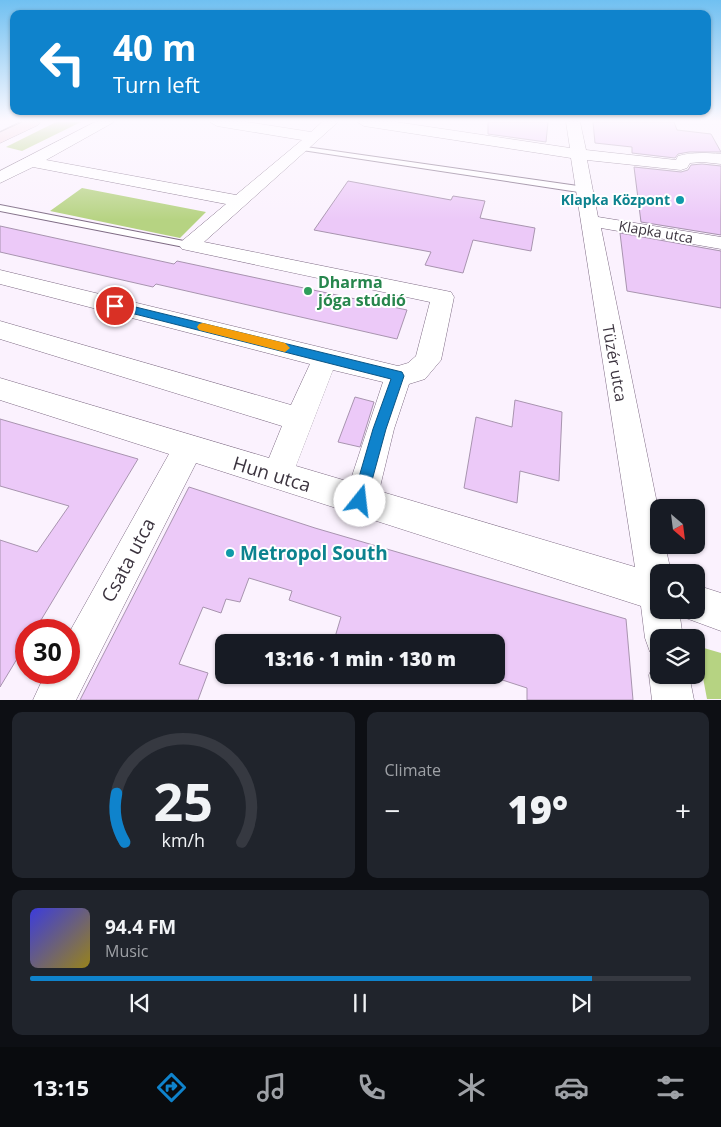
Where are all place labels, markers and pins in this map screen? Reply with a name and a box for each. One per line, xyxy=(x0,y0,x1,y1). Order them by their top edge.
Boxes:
place label: Klapka Központ xyxy=(561,190,670,209)
marker: Klapka Központ xyxy=(674,194,686,206)
place label: Dharma jóga stúdió xyxy=(316,271,406,311)
pin xyxy=(94,285,136,327)
marker: Dharma jóga stúdió xyxy=(302,285,314,297)
place label: Metropol South xyxy=(240,540,388,566)
marker: Metropol South xyxy=(224,547,236,559)

